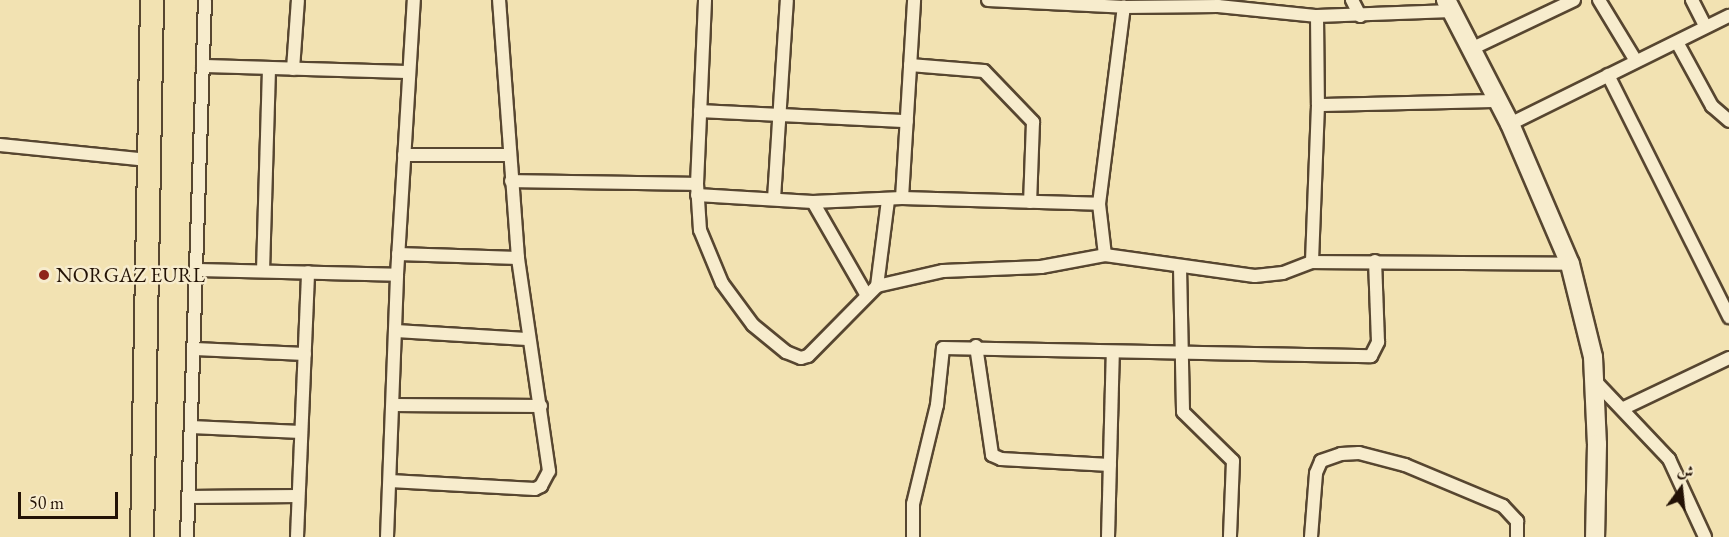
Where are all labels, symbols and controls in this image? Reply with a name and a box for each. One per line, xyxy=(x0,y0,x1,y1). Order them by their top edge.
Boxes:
place label: NORGAZ EURL xyxy=(56,262,205,288)
marker: NORGAZ EURL xyxy=(37,268,51,282)
north arrow xyxy=(1651,459,1711,519)
text: ش xyxy=(1675,459,1696,483)
scale bar xyxy=(21,480,122,518)
text: 50 m xyxy=(29,491,64,514)

